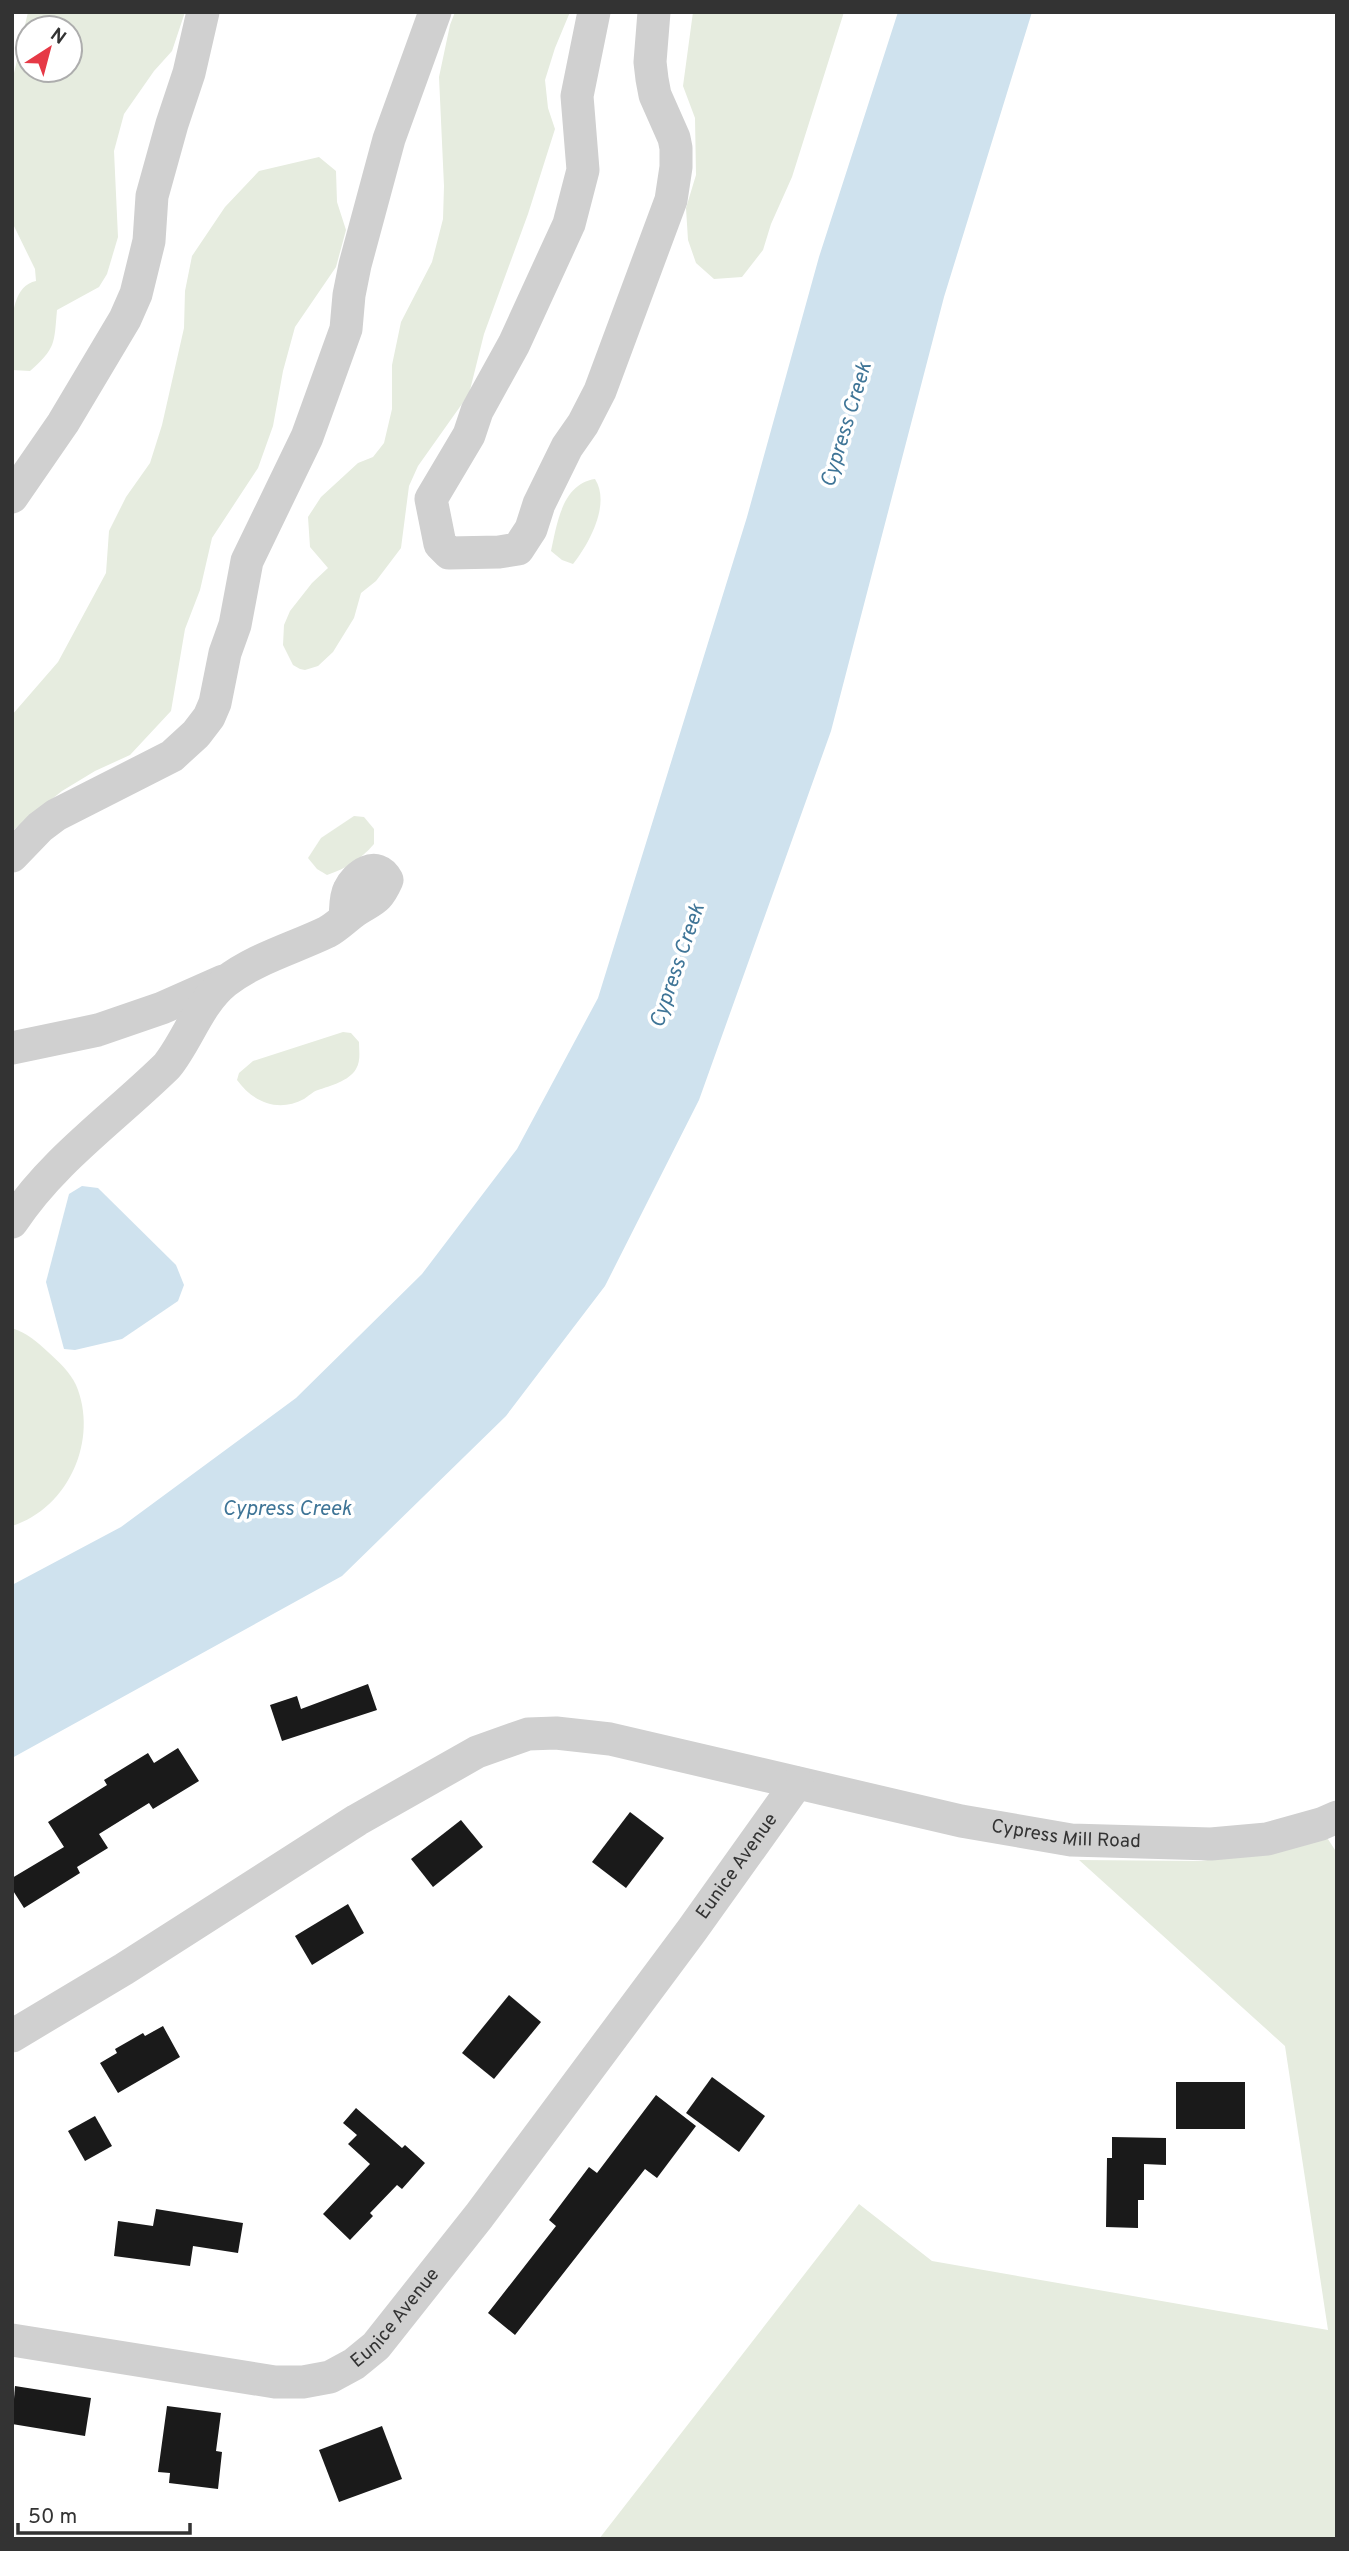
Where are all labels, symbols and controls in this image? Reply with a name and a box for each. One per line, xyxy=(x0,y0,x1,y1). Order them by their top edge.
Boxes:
north arrow xyxy=(14,14,84,84)
text: N xyxy=(45,23,70,51)
water label: Cypress Creek xyxy=(815,359,879,491)
water label: Cypress Creek xyxy=(644,900,712,1032)
water label: Cypress Creek xyxy=(222,1496,352,1523)
street label: Eunice Avenue xyxy=(691,1809,783,1924)
street label: Cypress Mill Road xyxy=(989,1814,1141,1854)
street label: Eunice Avenue xyxy=(346,2263,445,2374)
scale bar xyxy=(18,2492,189,2536)
text: 50 m xyxy=(28,2504,77,2531)

